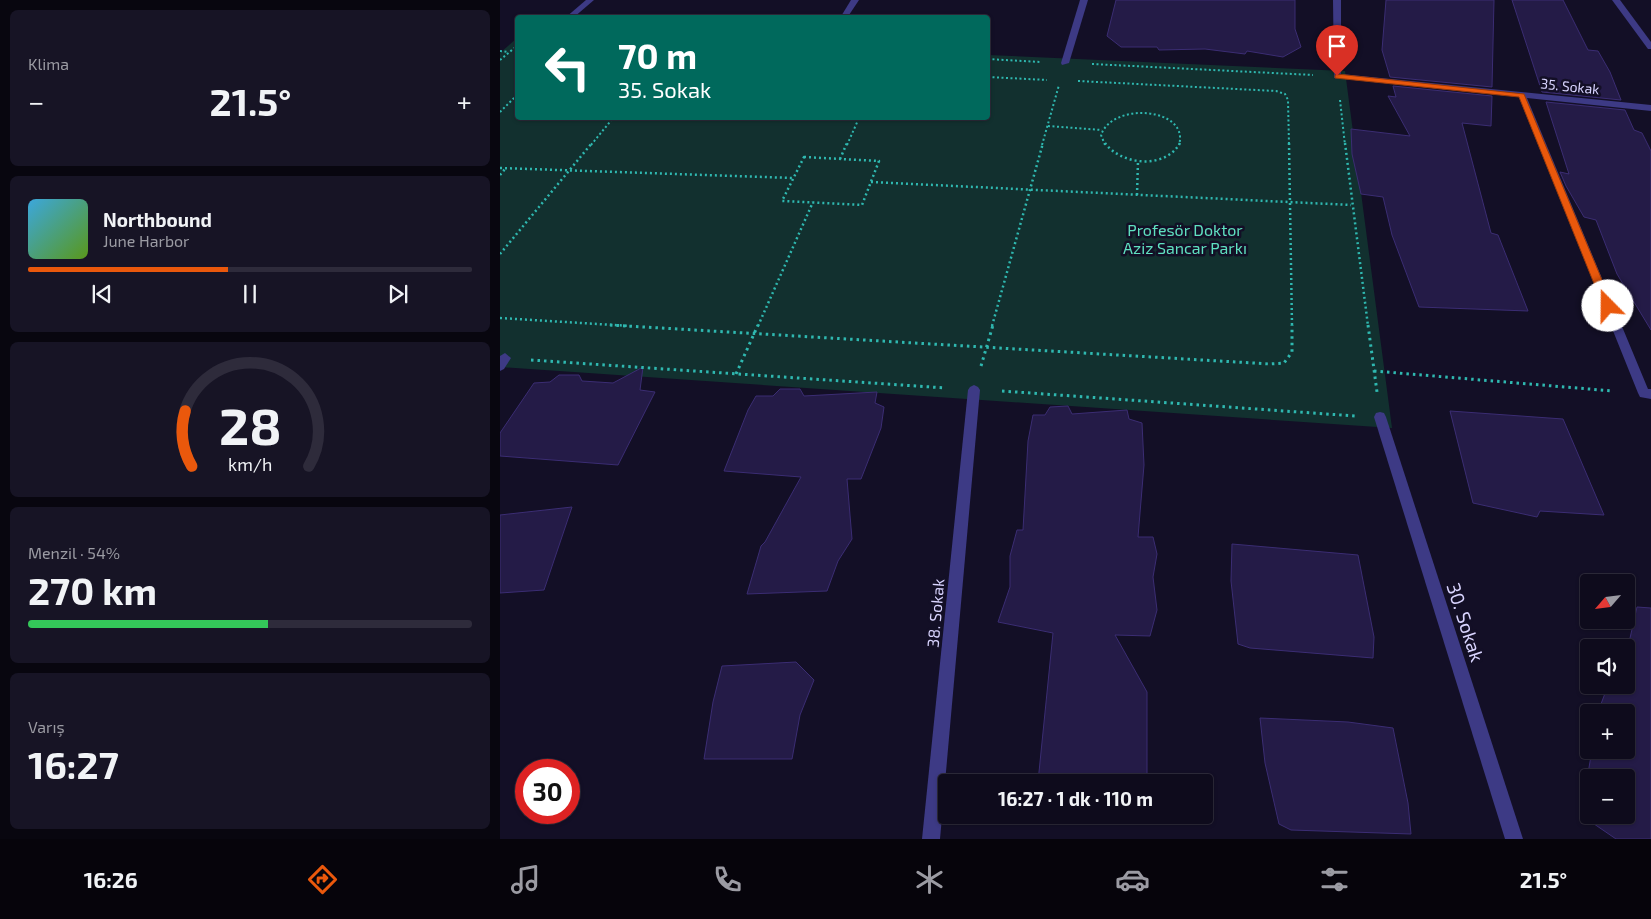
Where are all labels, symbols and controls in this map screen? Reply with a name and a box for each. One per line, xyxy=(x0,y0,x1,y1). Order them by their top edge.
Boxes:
pin xyxy=(1316,25,1358,76)
icon: arrive xyxy=(1323,32,1351,60)
text: 70 m xyxy=(618,34,697,76)
icon: left xyxy=(535,35,600,100)
text: Klima xyxy=(28,54,69,73)
street label: 35. Sokak xyxy=(1540,74,1600,98)
text: 35. Sokak xyxy=(618,76,711,102)
text: 21.5° xyxy=(210,78,291,124)
text: − xyxy=(28,84,44,118)
text: + xyxy=(457,84,472,118)
text: Northbound xyxy=(103,208,212,231)
park label: Profesör Doktor Aziz Sancar Parkı xyxy=(1123,220,1247,257)
text: June Harbor xyxy=(103,231,190,250)
position arrow xyxy=(1581,279,1633,331)
icon: previous xyxy=(88,280,116,308)
icon: pause xyxy=(236,280,264,308)
icon: next xyxy=(384,280,412,308)
text: 28 xyxy=(219,393,281,455)
text: km/h xyxy=(228,453,272,475)
text: Menzil · 54% xyxy=(28,543,120,562)
text: 270 km xyxy=(28,567,157,613)
north arrow xyxy=(1580,574,1635,629)
map controls xyxy=(1580,574,1635,824)
street label: 38. Sokak xyxy=(923,578,947,648)
street label: 30. Sokak xyxy=(1442,580,1490,665)
button: sound xyxy=(1580,639,1635,694)
button: + xyxy=(1580,704,1635,759)
text: Varış xyxy=(28,717,65,736)
text: 16:27 xyxy=(28,741,119,787)
speed limit sign: 30 xyxy=(515,759,580,824)
button: − xyxy=(1580,769,1635,824)
text: 16:27 · 1 dk · 110 m xyxy=(998,787,1153,810)
icon: directions xyxy=(305,862,340,897)
icon: music xyxy=(508,862,543,897)
icon: phone xyxy=(710,862,745,897)
icon: climate xyxy=(912,862,947,897)
icon: car xyxy=(1115,862,1150,897)
icon: filters xyxy=(1317,862,1352,897)
text: 16:26 xyxy=(84,866,138,892)
text: 21.5° xyxy=(1520,866,1567,892)

